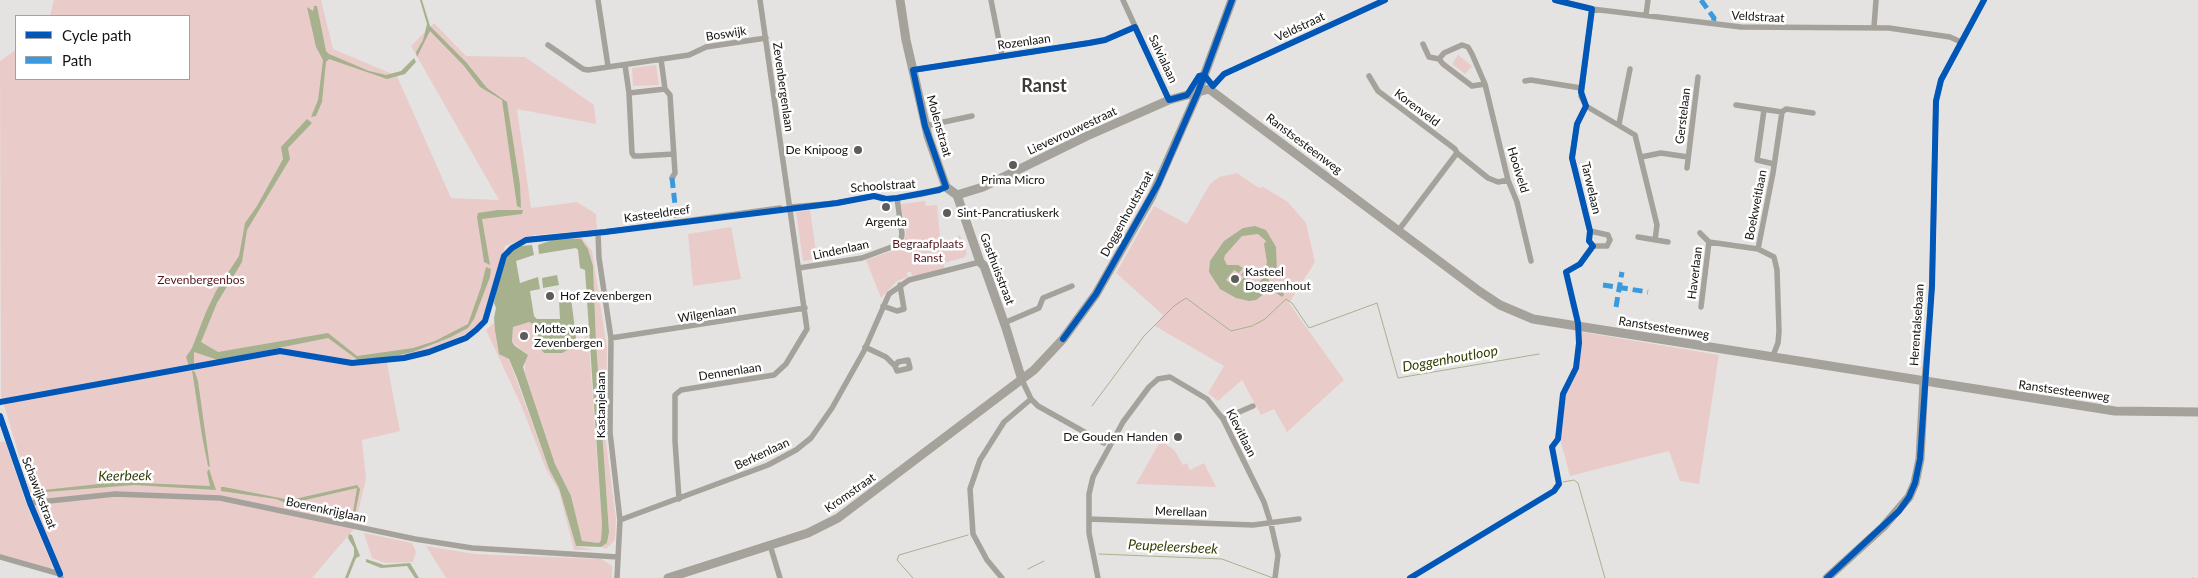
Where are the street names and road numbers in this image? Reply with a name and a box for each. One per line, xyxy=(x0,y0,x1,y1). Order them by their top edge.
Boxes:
street label: Veldstraat xyxy=(1731,8,1785,26)
street label: Veldstraat xyxy=(1273,9,1327,45)
street label: Boswijk xyxy=(705,24,747,44)
street label: Rozenlaan xyxy=(996,31,1052,53)
street label: Salvialaan xyxy=(1146,33,1180,85)
street label: Zevenbergenlaan xyxy=(770,41,796,133)
street label: Korenveld xyxy=(1391,86,1443,130)
street label: Gerstelaan xyxy=(1672,87,1694,145)
street label: Molenstraat xyxy=(923,93,955,159)
street label: Lievevrouwestraat xyxy=(1025,104,1119,158)
street label: Ranstsesteenweg xyxy=(1263,111,1345,177)
street label: Hooiveld xyxy=(1504,145,1532,195)
street label: Tarwelaan xyxy=(1578,160,1604,216)
street label: Doggenhoutstraat xyxy=(1098,169,1156,259)
street label: Boekweitlaan xyxy=(1742,169,1770,241)
street label: Schoolstraat xyxy=(850,177,916,195)
street label: Kasteeldreef xyxy=(623,202,691,226)
street label: Gasthuisstraat xyxy=(977,231,1017,307)
street label: Lindenlaan xyxy=(812,237,870,263)
street label: Haverlaan xyxy=(1685,246,1705,300)
street label: Herentalsebaan xyxy=(1907,283,1927,367)
street label: Wilgenlaan xyxy=(677,302,737,326)
street label: Ranstsesteenweg xyxy=(1618,314,1710,342)
street label: Dennenlaan xyxy=(698,360,762,384)
street label: Kastanjelaan xyxy=(594,372,608,438)
street label: Ranstsesteenweg xyxy=(2018,377,2110,405)
street label: Kievitlaan xyxy=(1223,407,1259,459)
street label: Berkenlaan xyxy=(732,435,792,473)
street label: Schawijkstraat xyxy=(19,455,59,531)
street label: Kromstraat xyxy=(822,470,878,516)
street label: Boerenkrijglaan xyxy=(284,494,368,526)
street label: Merellaan xyxy=(1155,504,1207,520)

